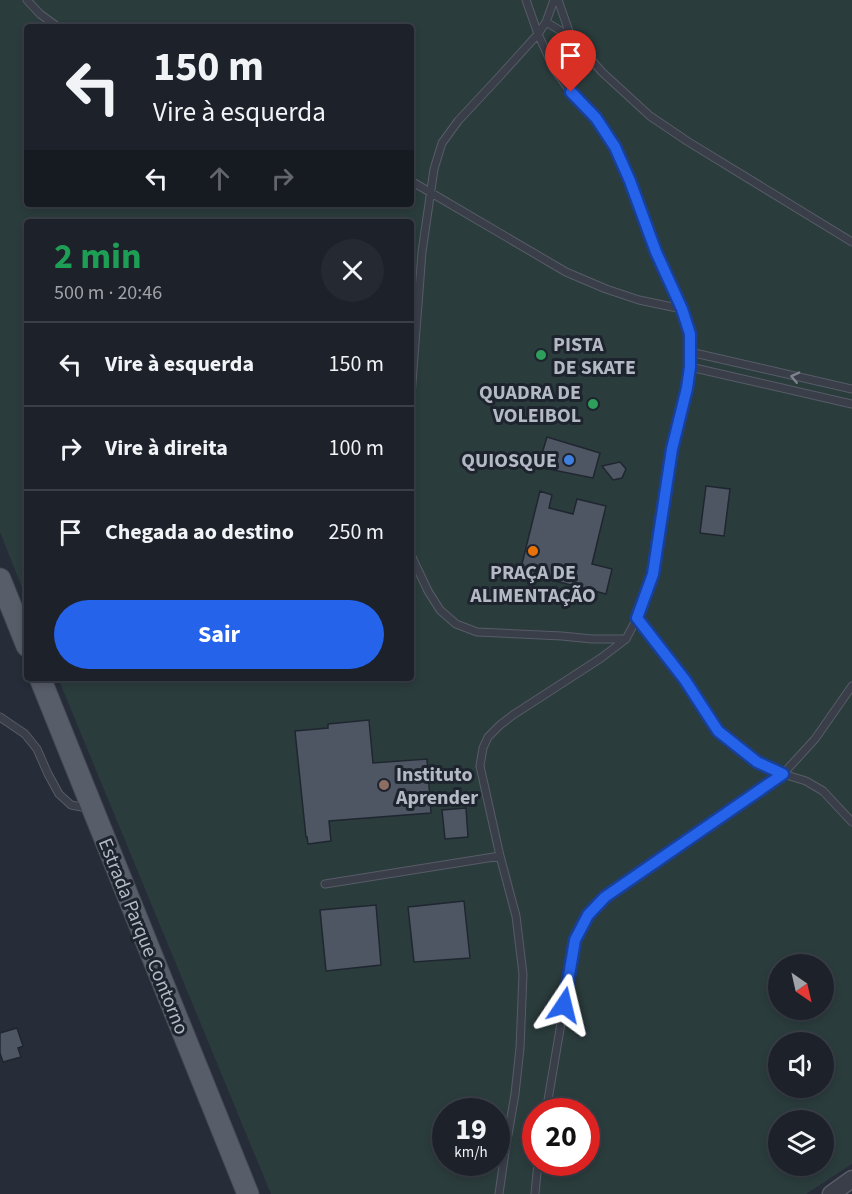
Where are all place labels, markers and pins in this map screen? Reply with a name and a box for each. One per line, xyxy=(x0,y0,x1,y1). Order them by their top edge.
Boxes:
pin xyxy=(545,30,596,92)
place label: PISTA DE SKATE xyxy=(553,331,636,382)
marker: PISTA DE SKATE xyxy=(534,348,548,362)
place label: QUADRA DE VOLEIBOL xyxy=(479,379,581,430)
marker: QUADRA DE VOLEIBOL xyxy=(586,397,600,411)
place label: QUIOSQUE xyxy=(461,447,557,475)
marker: QUIOSQUE xyxy=(562,453,576,467)
marker: PRAÇA DE ALIMENTAÇÃO xyxy=(526,544,540,558)
place label: PRAÇA DE ALIMENTAÇÃO xyxy=(469,559,596,610)
place label: Instituto Aprender xyxy=(395,761,478,812)
marker: Instituto Aprender xyxy=(377,778,391,792)

